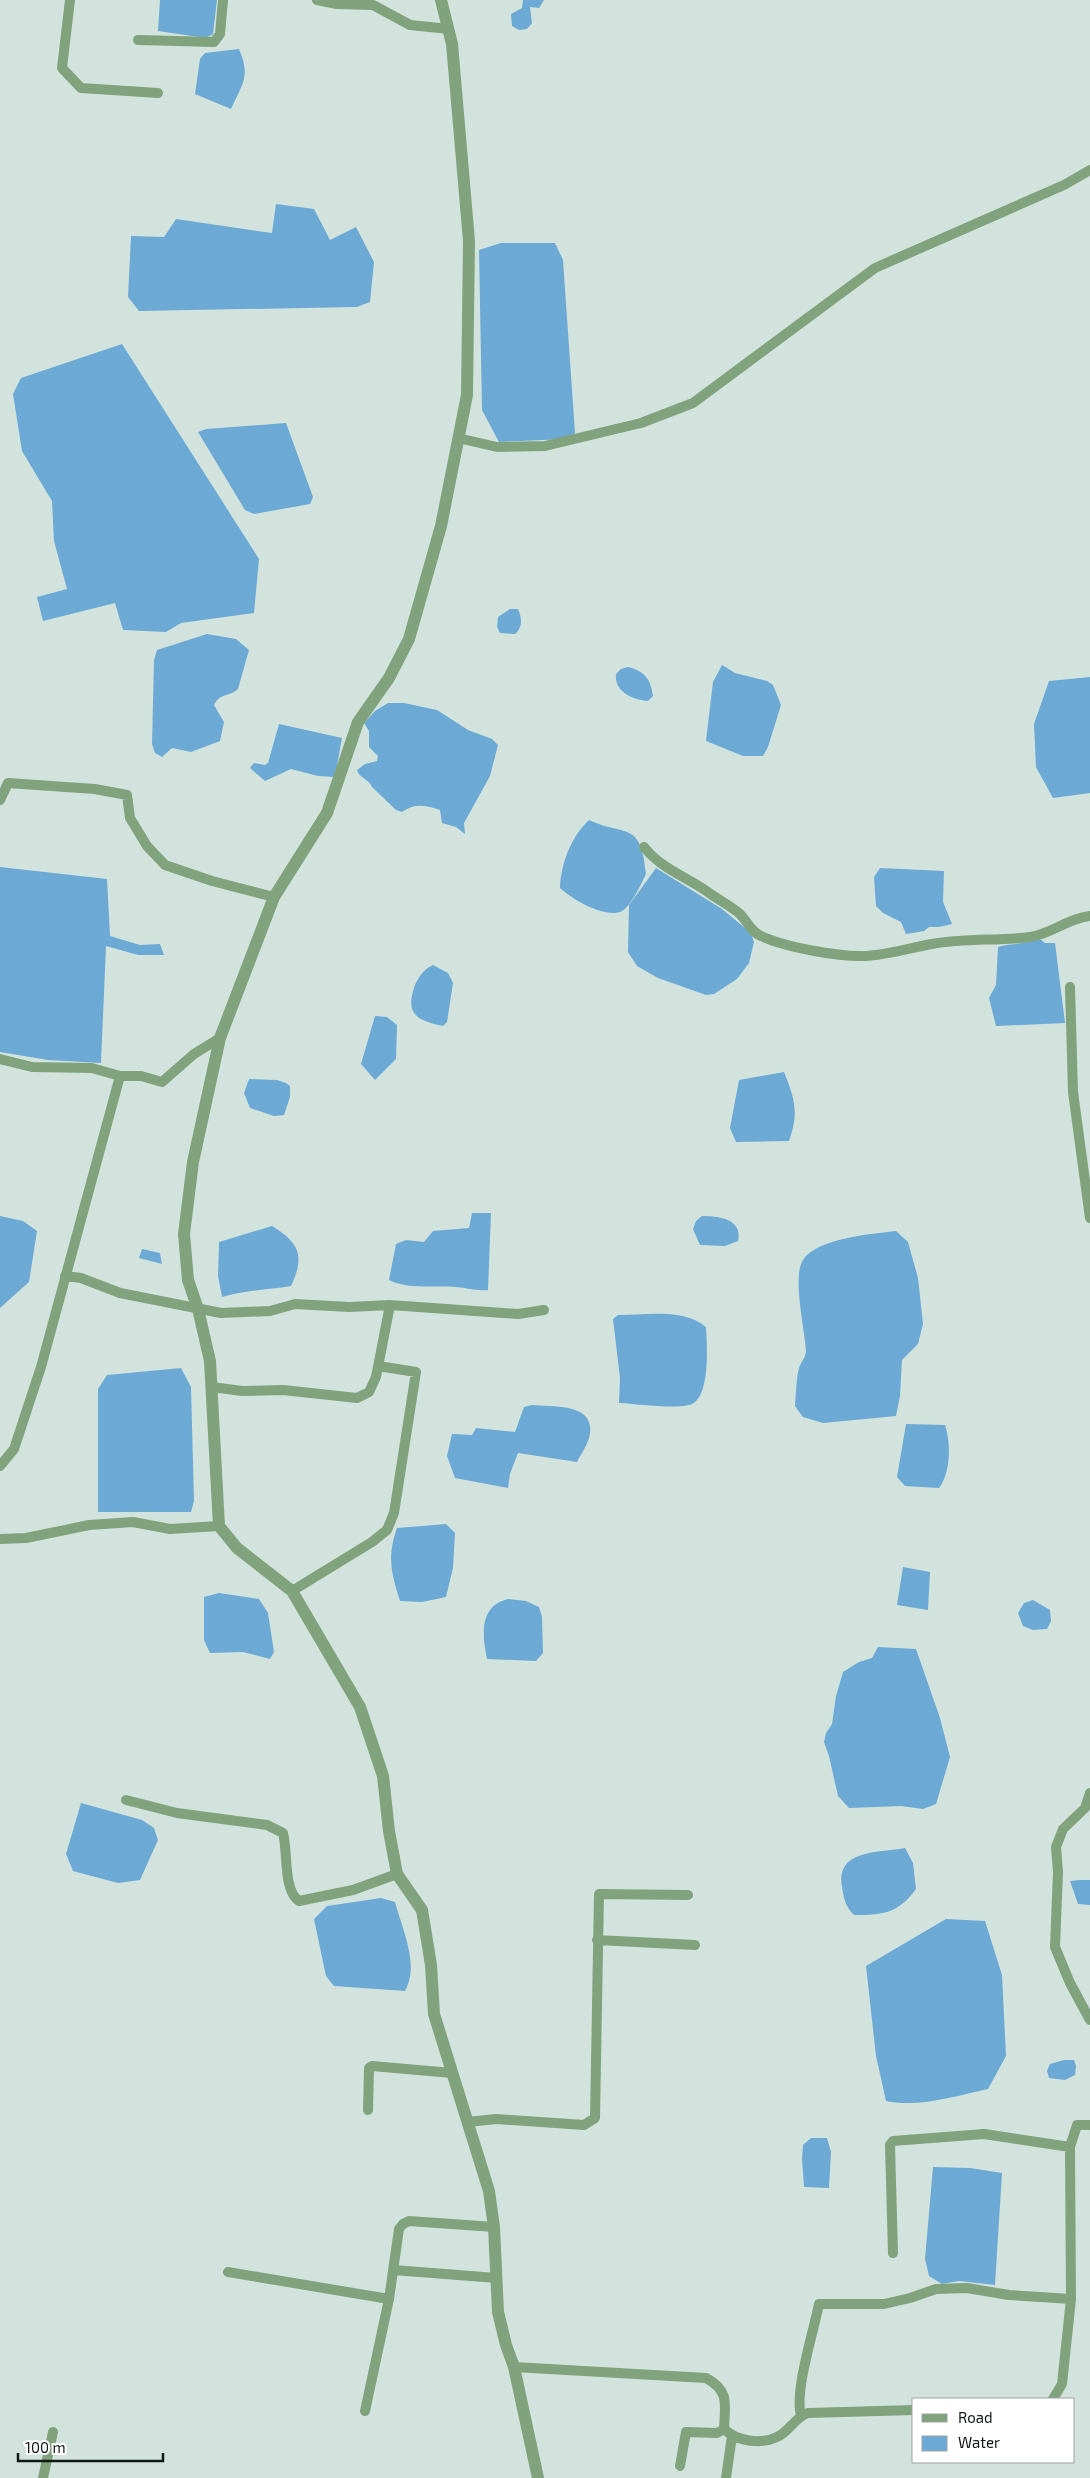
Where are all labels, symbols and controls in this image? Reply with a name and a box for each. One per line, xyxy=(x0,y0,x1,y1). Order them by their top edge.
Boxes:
legend xyxy=(912,2398,1075,2463)
text: Road xyxy=(958,2408,993,2426)
scale bar xyxy=(18,2430,162,2462)
text: Water xyxy=(958,2433,1000,2451)
text: 100 m xyxy=(25,2438,66,2456)

